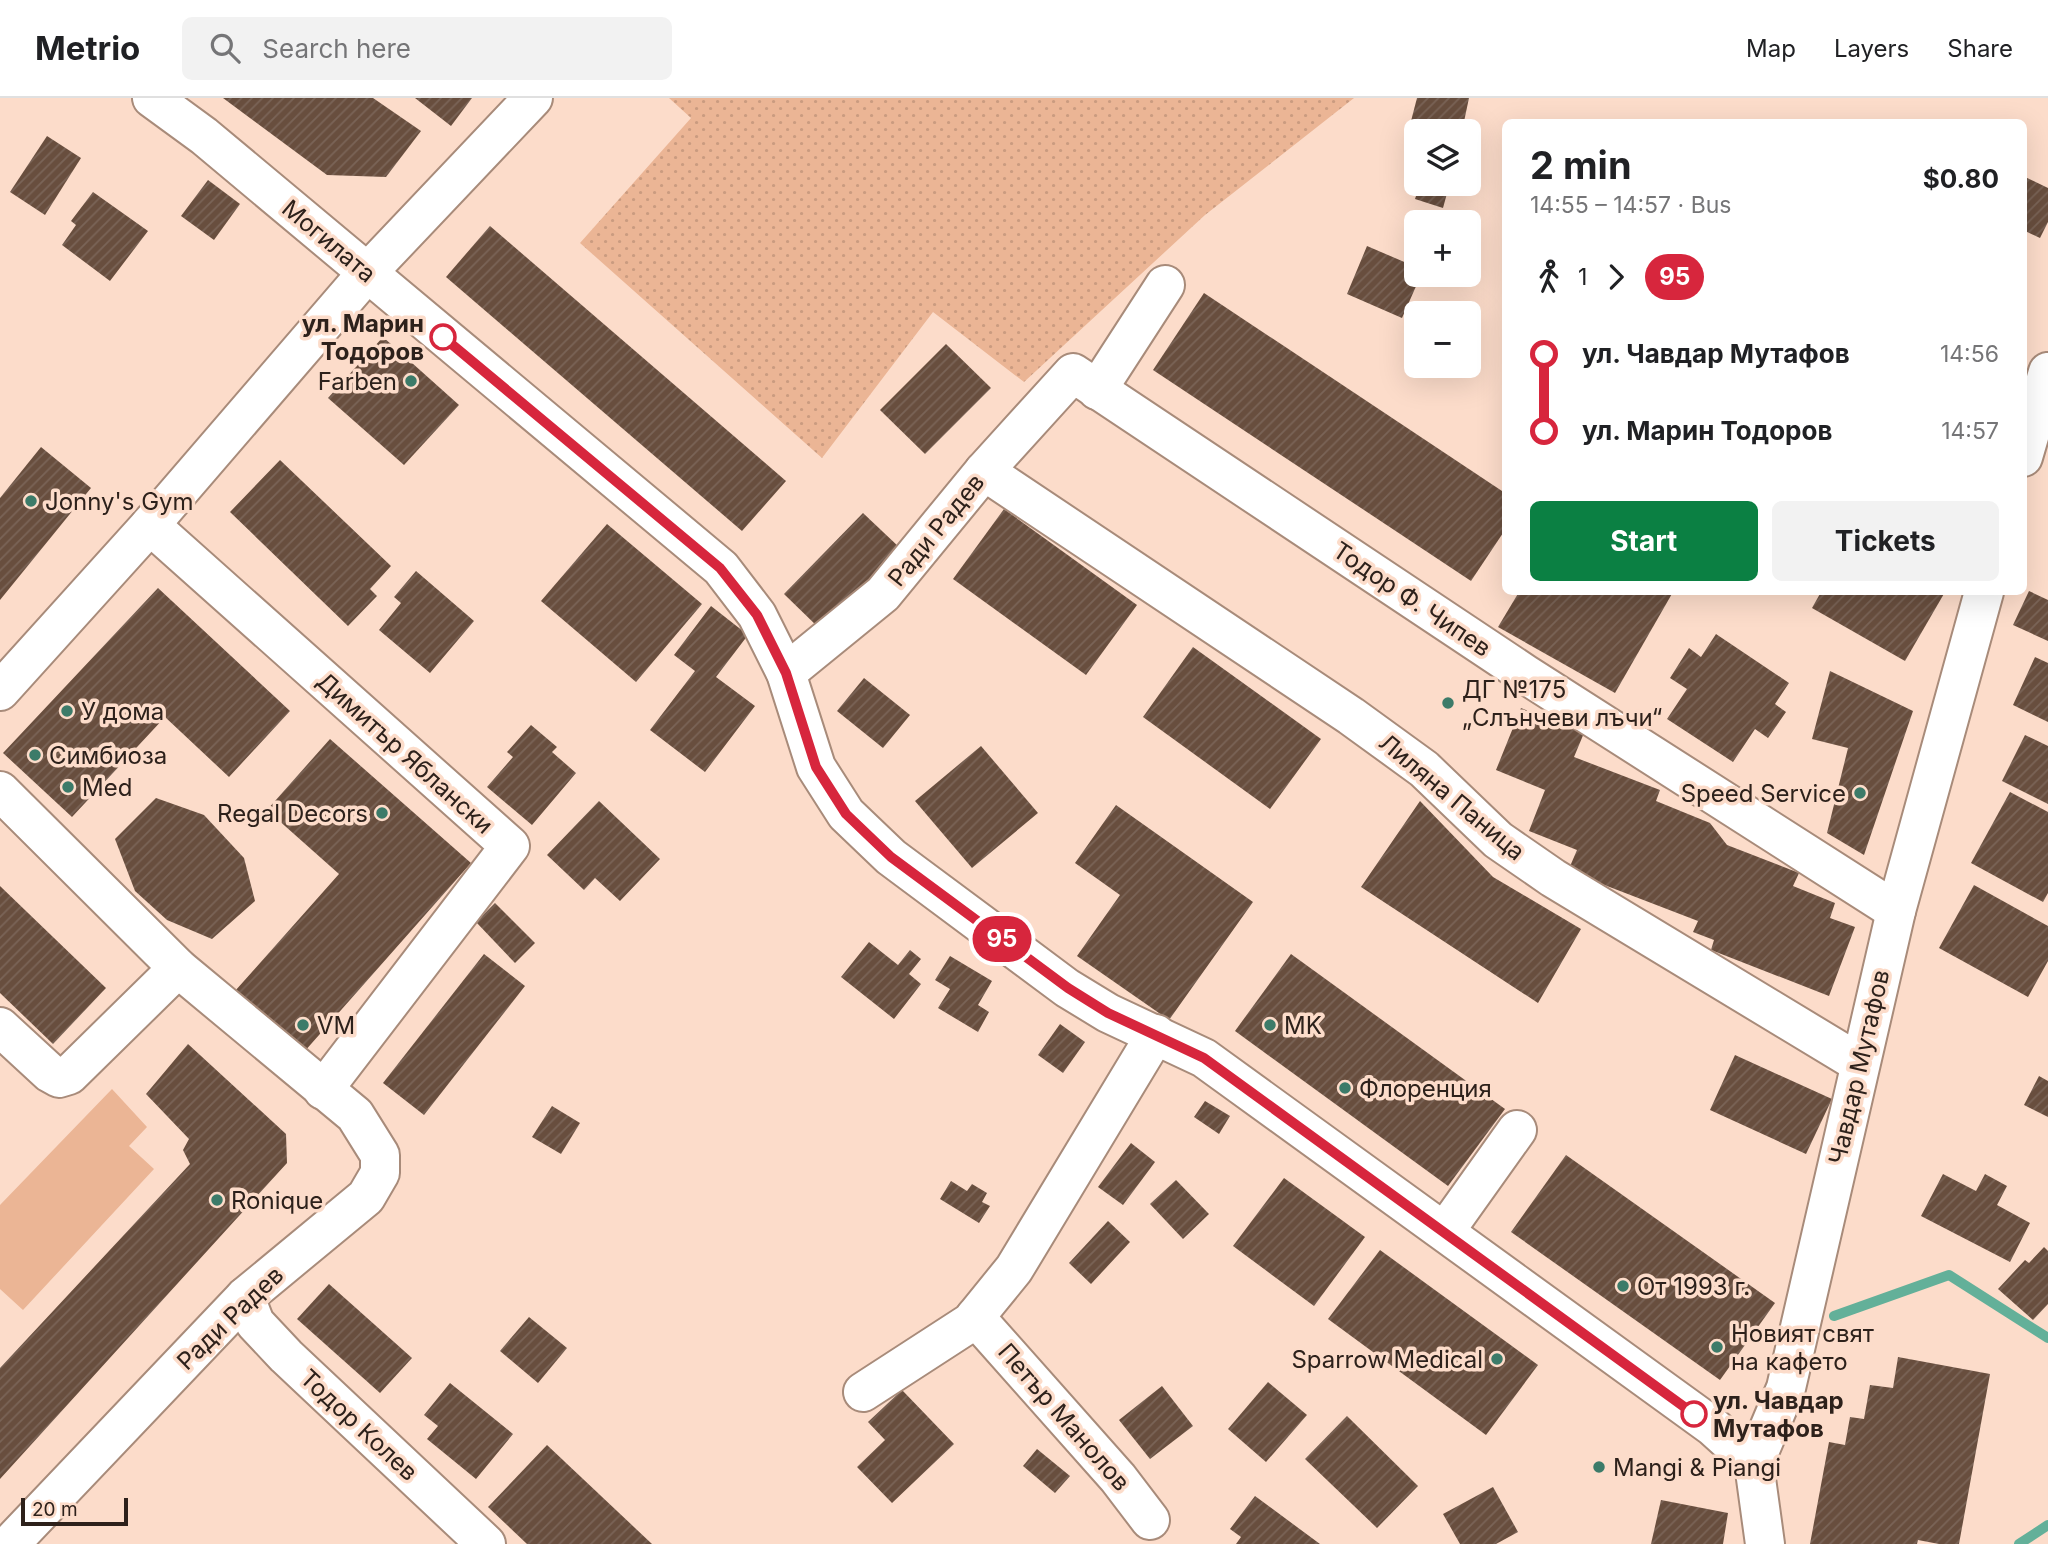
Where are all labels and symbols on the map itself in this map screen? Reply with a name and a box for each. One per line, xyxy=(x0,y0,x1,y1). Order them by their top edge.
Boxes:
street label: Могилата xyxy=(276,194,382,288)
place label: ул. Марин Тодоров xyxy=(302,309,424,366)
marker: ул. Марин Тодоров xyxy=(430,324,456,350)
place label: Farben xyxy=(318,367,397,396)
marker: Farben xyxy=(403,373,419,389)
street label: Ради Радев xyxy=(882,468,990,592)
place label: Jonny's Gym xyxy=(45,487,194,516)
marker: Jonny's Gym xyxy=(23,493,39,509)
street label: Тодор Ф. Чипев xyxy=(1328,536,1496,662)
street label: Димитър Яблански xyxy=(311,666,499,840)
place label: ДГ №175 „Слънчеви лъчи“ xyxy=(1462,675,1662,732)
marker: ДГ №175 „Слънчеви лъчи“ xyxy=(1440,695,1456,711)
place label: У дома xyxy=(81,697,164,726)
marker: У дома xyxy=(59,703,75,719)
street label: Лиляна Паница xyxy=(1373,728,1531,866)
place label: Симбиоза xyxy=(49,741,167,770)
marker: Симбиоза xyxy=(27,747,43,763)
place label: Med xyxy=(82,773,132,802)
marker: Med xyxy=(60,779,76,795)
place label: Speed Service xyxy=(1681,779,1846,808)
marker: Speed Service xyxy=(1852,785,1868,801)
place label: Regal Decors xyxy=(217,799,368,828)
marker: Regal Decors xyxy=(374,805,390,821)
line badge: 95 xyxy=(970,916,1034,962)
street label: Чавдар Мутафов xyxy=(1823,967,1895,1167)
place label: VM xyxy=(317,1011,355,1040)
place label: MK xyxy=(1284,1011,1322,1040)
marker: VM xyxy=(295,1017,311,1033)
marker: MK xyxy=(1262,1017,1278,1033)
place label: Флоренция xyxy=(1359,1074,1492,1103)
marker: Флоренция xyxy=(1337,1080,1353,1096)
place label: Ronique xyxy=(231,1186,323,1215)
marker: Ronique xyxy=(209,1192,225,1208)
street label: Ради Радев xyxy=(171,1260,289,1376)
place label: От 1993 г. xyxy=(1637,1272,1750,1301)
marker: От 1993 г. xyxy=(1615,1278,1631,1294)
place label: Новият свят на кафето xyxy=(1731,1319,1874,1376)
street label: Петър Манолов xyxy=(992,1337,1136,1497)
marker: Новият свят на кафето xyxy=(1709,1339,1725,1355)
place label: Sparrow Medical xyxy=(1291,1345,1483,1374)
marker: Sparrow Medical xyxy=(1489,1351,1505,1367)
street label: Тодор Колев xyxy=(294,1363,424,1487)
place label: ул. Чавдар Мутафов xyxy=(1713,1386,1844,1443)
marker: ул. Чавдар Мутафов xyxy=(1681,1401,1707,1427)
place label: Mangi & Piangi xyxy=(1613,1453,1781,1482)
marker: Mangi & Piangi xyxy=(1591,1459,1607,1475)
scale bar xyxy=(21,1495,128,1527)

